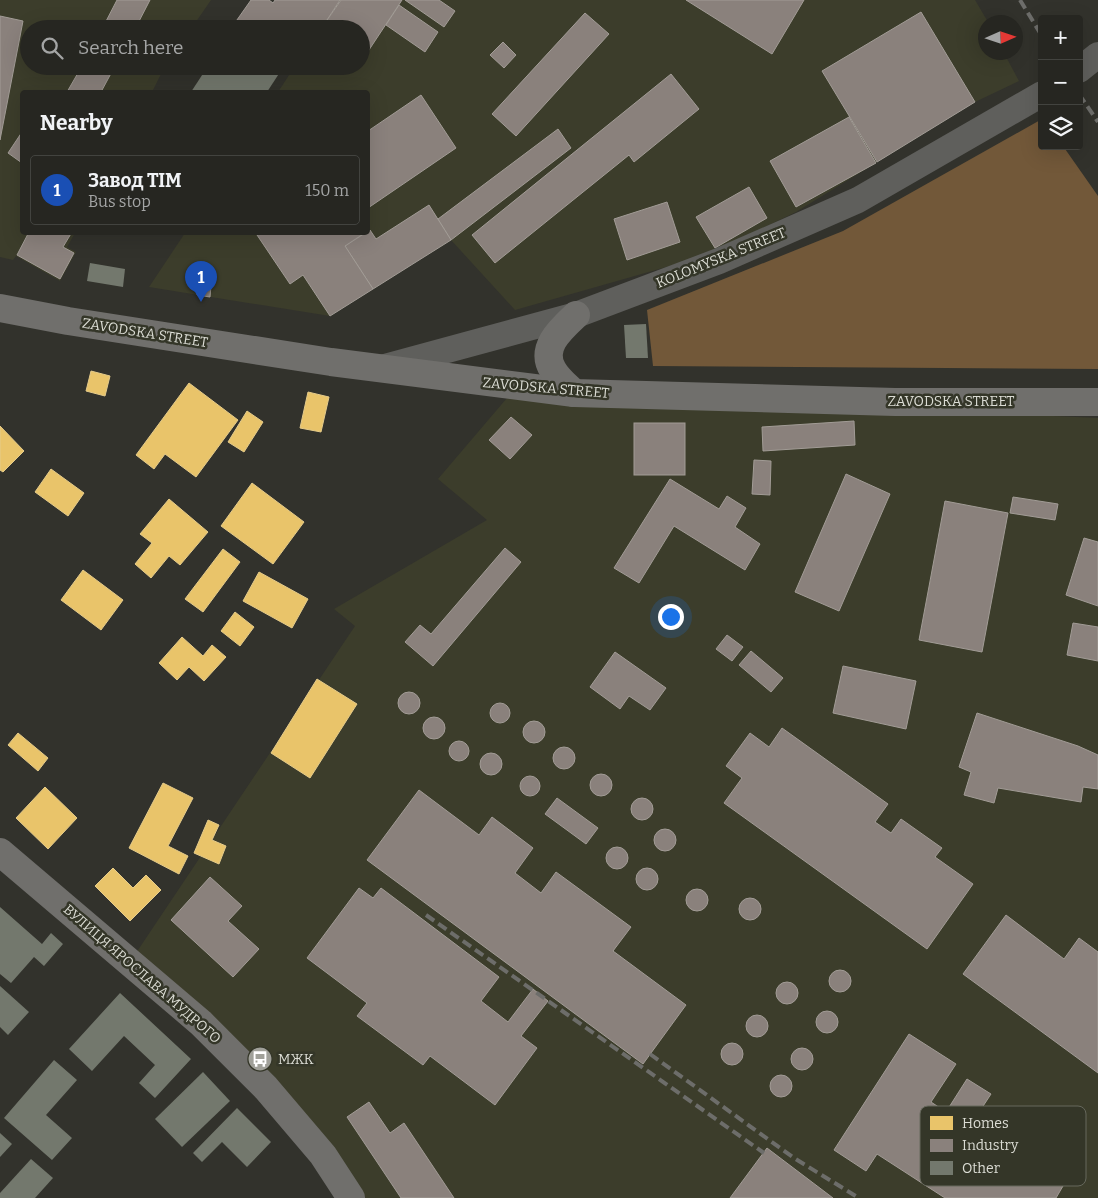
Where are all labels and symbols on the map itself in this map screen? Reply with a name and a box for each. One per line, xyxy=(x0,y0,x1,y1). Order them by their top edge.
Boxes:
north arrow xyxy=(978,15,1023,60)
street label: KOLOMYSKA STREET xyxy=(654,224,788,292)
pin: 1 xyxy=(185,261,217,302)
street label: ZAVODSKA STREET xyxy=(81,315,209,351)
street label: ZAVODSKA STREET xyxy=(482,374,610,402)
street label: ZAVODSKA STREET xyxy=(887,393,1015,410)
your location xyxy=(658,604,684,630)
street label: ВУЛИЦЯ ЯРОСЛАВА МУДРОГО xyxy=(60,901,224,1047)
bus stop icon: МЖК xyxy=(247,1046,273,1072)
place label: МЖК xyxy=(278,1051,314,1068)
legend xyxy=(920,1106,1086,1186)
text: Homes xyxy=(962,1115,1009,1132)
text: Industry xyxy=(962,1137,1019,1154)
text: Other xyxy=(962,1160,1000,1177)

